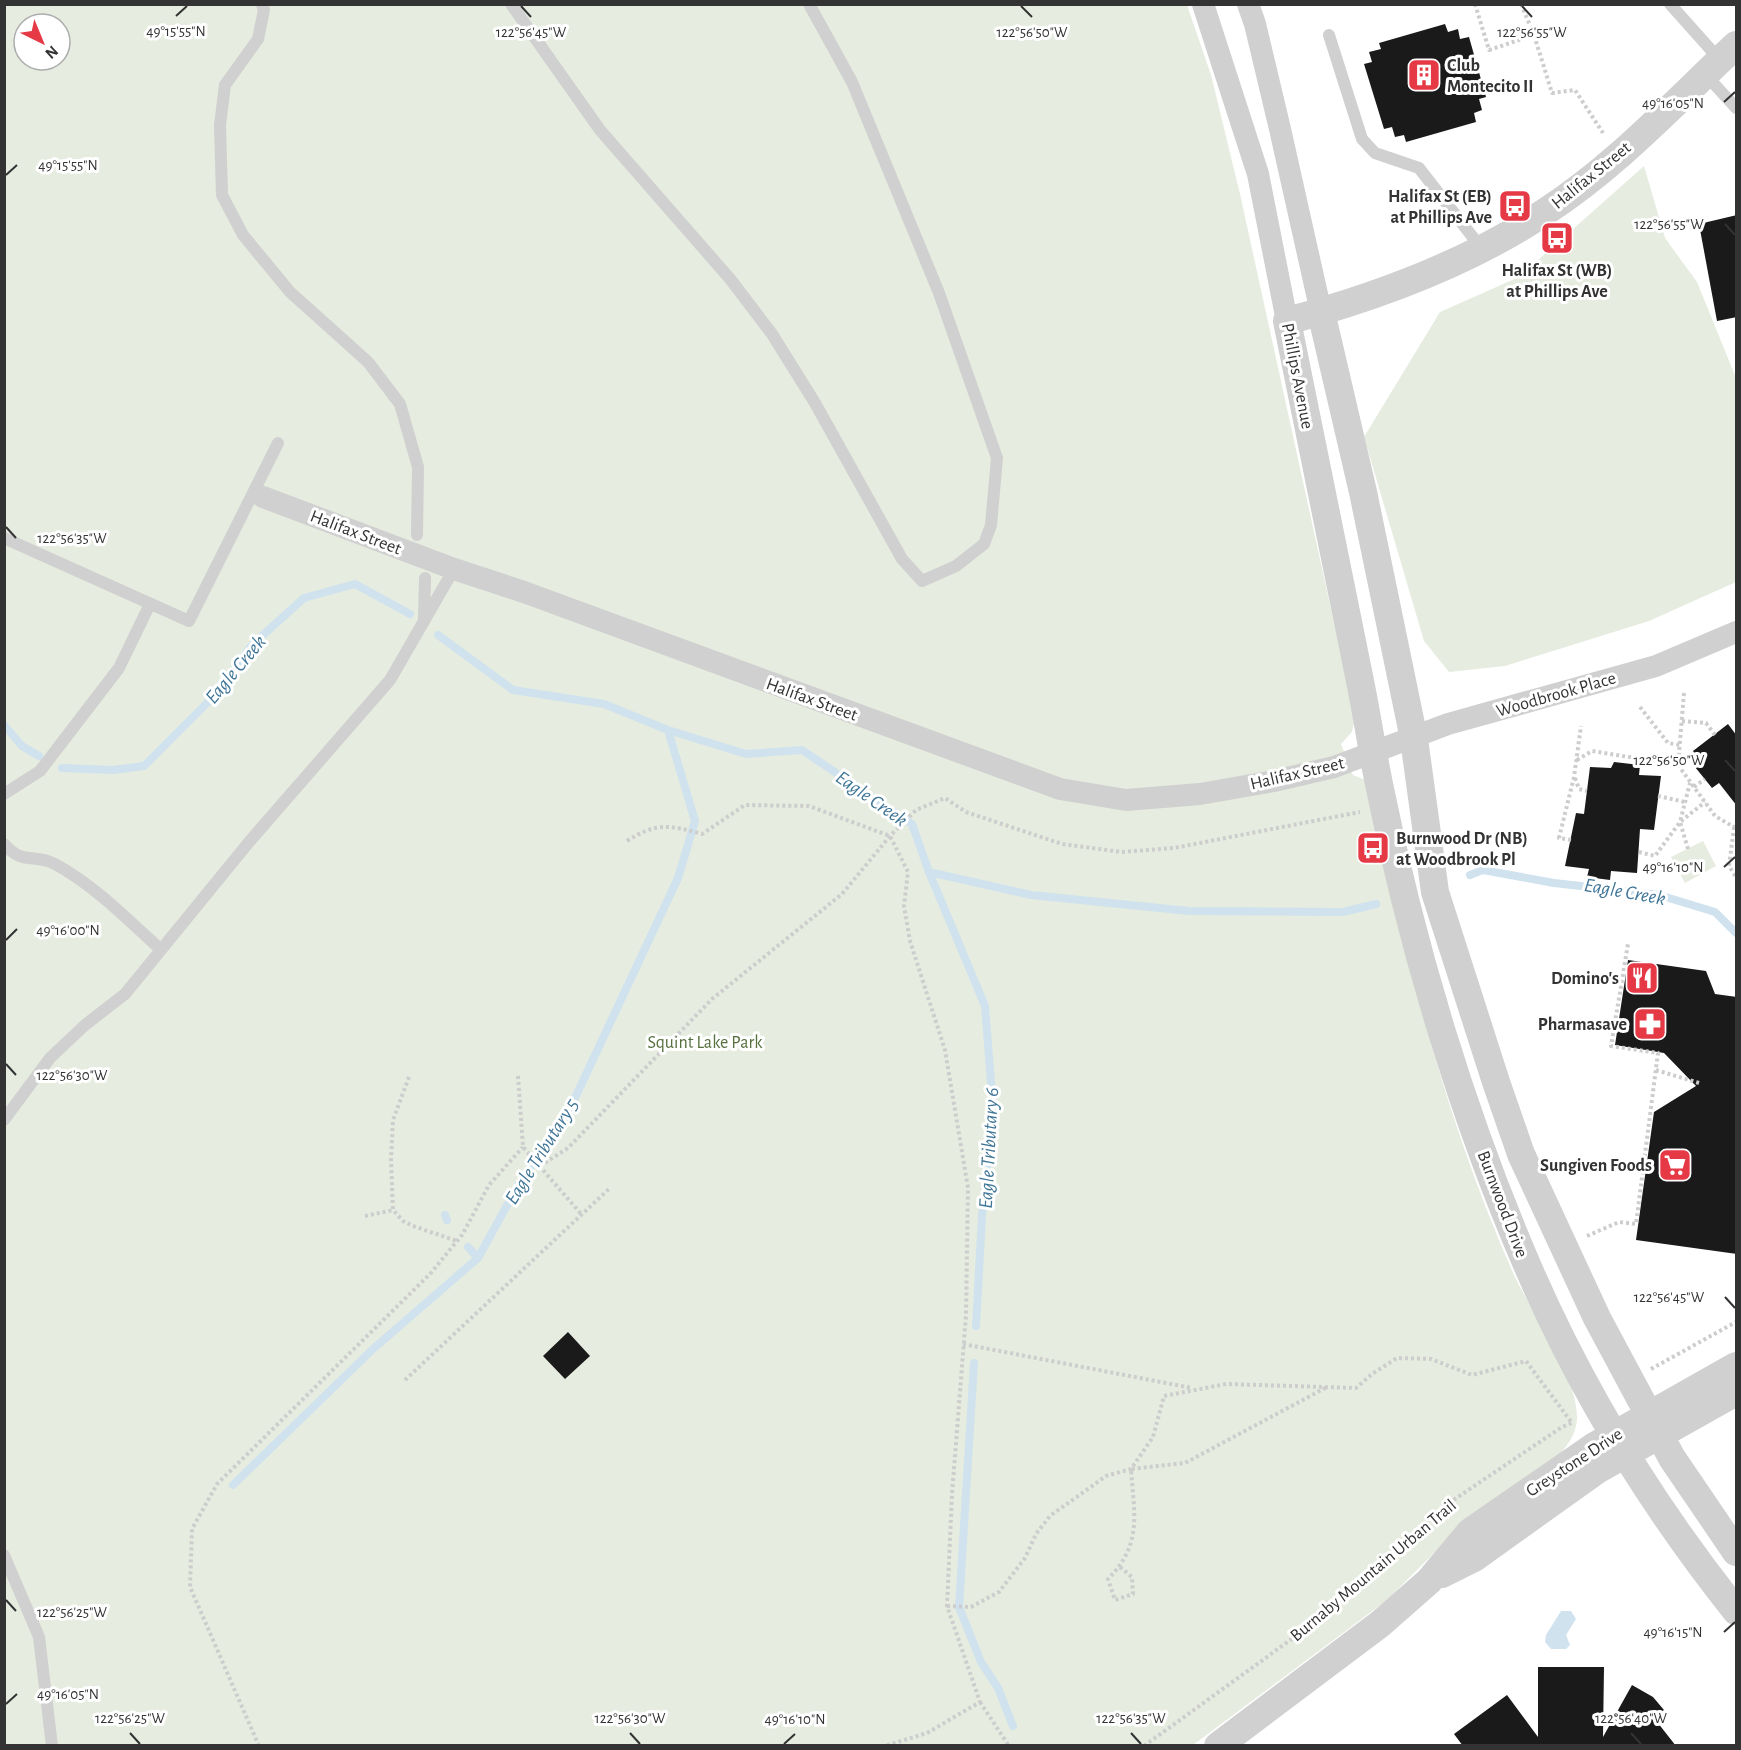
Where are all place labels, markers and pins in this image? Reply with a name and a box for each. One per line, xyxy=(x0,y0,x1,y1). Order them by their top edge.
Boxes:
building icon: Club Montecito II xyxy=(1406,57,1442,93)
place label: Club Montecito II xyxy=(1447,57,1534,96)
place label: Halifax St (EB) at Phillips Ave xyxy=(1388,188,1492,227)
bus stop icon: Halifax St (EB) at Phillips Ave xyxy=(1497,188,1533,224)
bus stop icon: Halifax St (WB) at Phillips Ave xyxy=(1539,220,1575,256)
place label: Halifax St (WB) at Phillips Ave xyxy=(1502,262,1612,301)
bus stop icon: Burnwood Dr (NB) at Woodbrook Pl xyxy=(1355,830,1391,866)
place label: Burnwood Dr (NB) at Woodbrook Pl xyxy=(1396,830,1528,869)
restaurant icon: Domino's xyxy=(1624,960,1660,996)
place label: Domino's xyxy=(1551,970,1619,988)
pharmacy icon: Pharmasave xyxy=(1632,1006,1668,1042)
place label: Pharmasave xyxy=(1538,1016,1627,1034)
supermarket icon: Sungiven Foods xyxy=(1657,1147,1693,1183)
place label: Sungiven Foods xyxy=(1540,1157,1652,1175)

